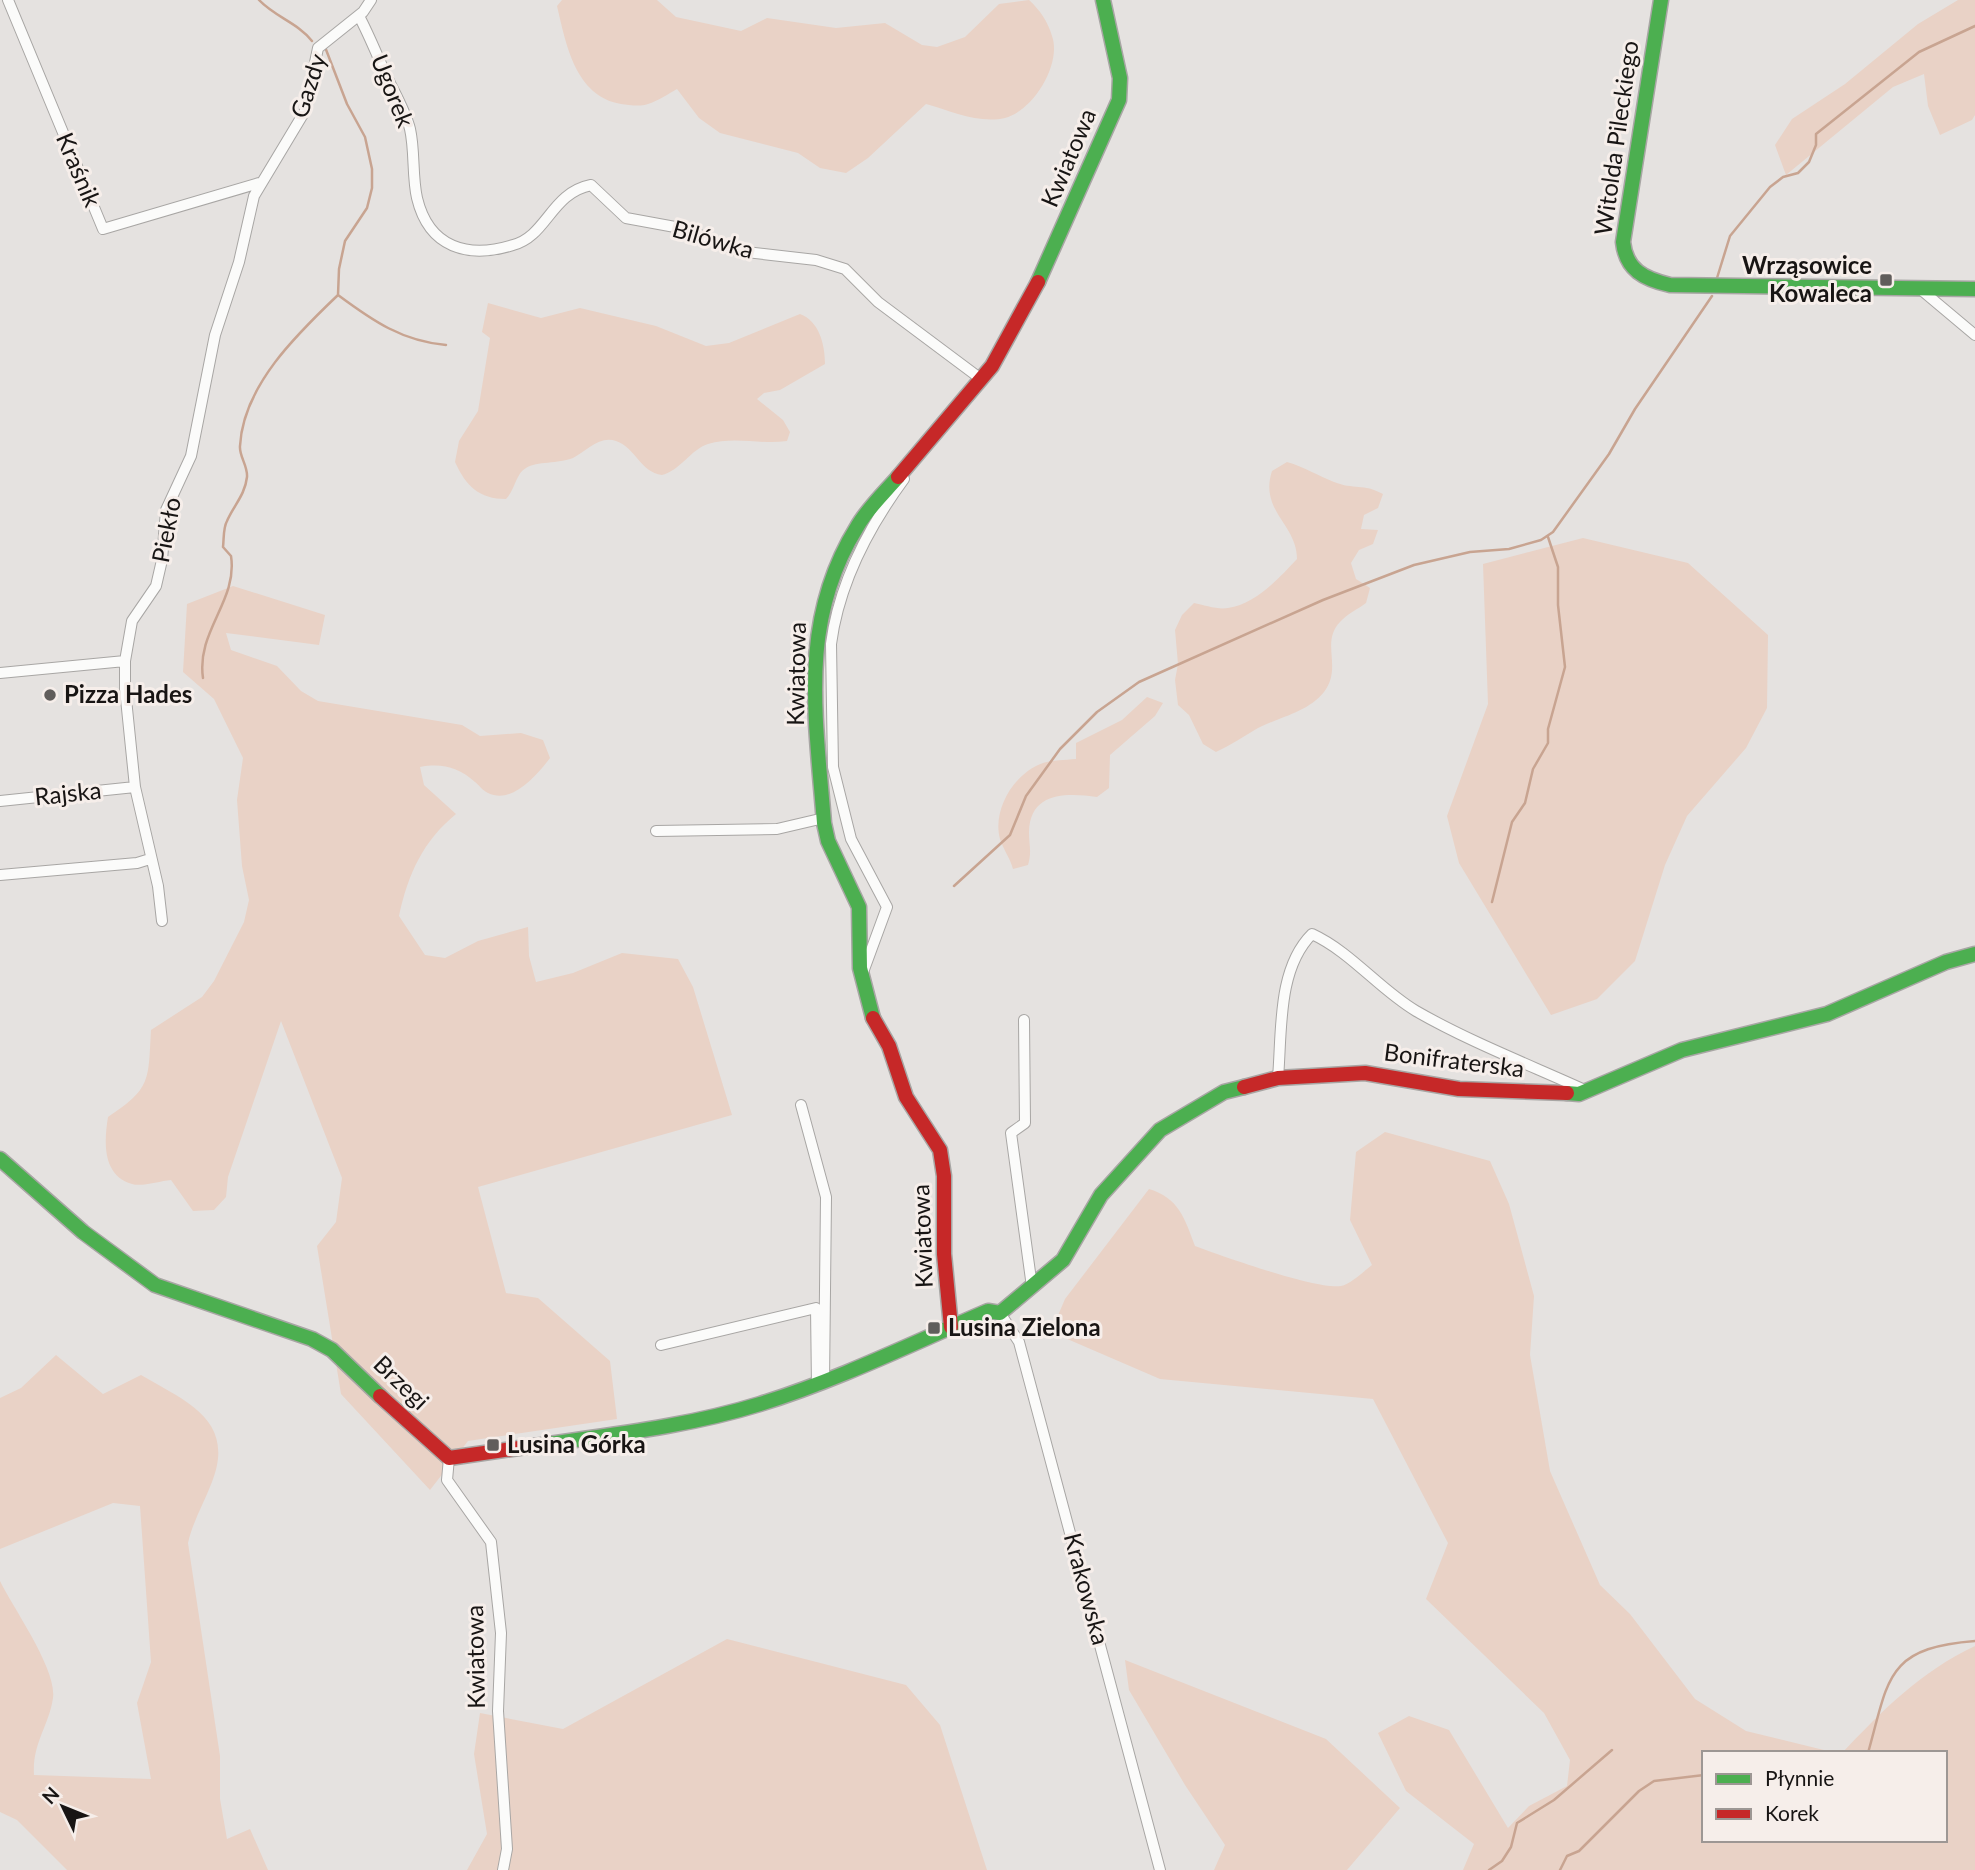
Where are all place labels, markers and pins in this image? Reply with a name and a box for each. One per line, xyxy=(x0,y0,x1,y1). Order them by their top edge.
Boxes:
place label: Wrząsowice Kowaleca xyxy=(1742,250,1872,307)
marker: Wrząsowice Kowaleca xyxy=(1878,272,1894,288)
place label: Pizza Hades xyxy=(64,679,192,708)
marker: Pizza Hades xyxy=(42,687,58,703)
place label: Lusina Zielona xyxy=(948,1312,1101,1341)
marker: Lusina Zielona xyxy=(926,1320,942,1336)
place label: Lusina Górka xyxy=(507,1429,646,1458)
marker: Lusina Górka xyxy=(485,1437,501,1453)

